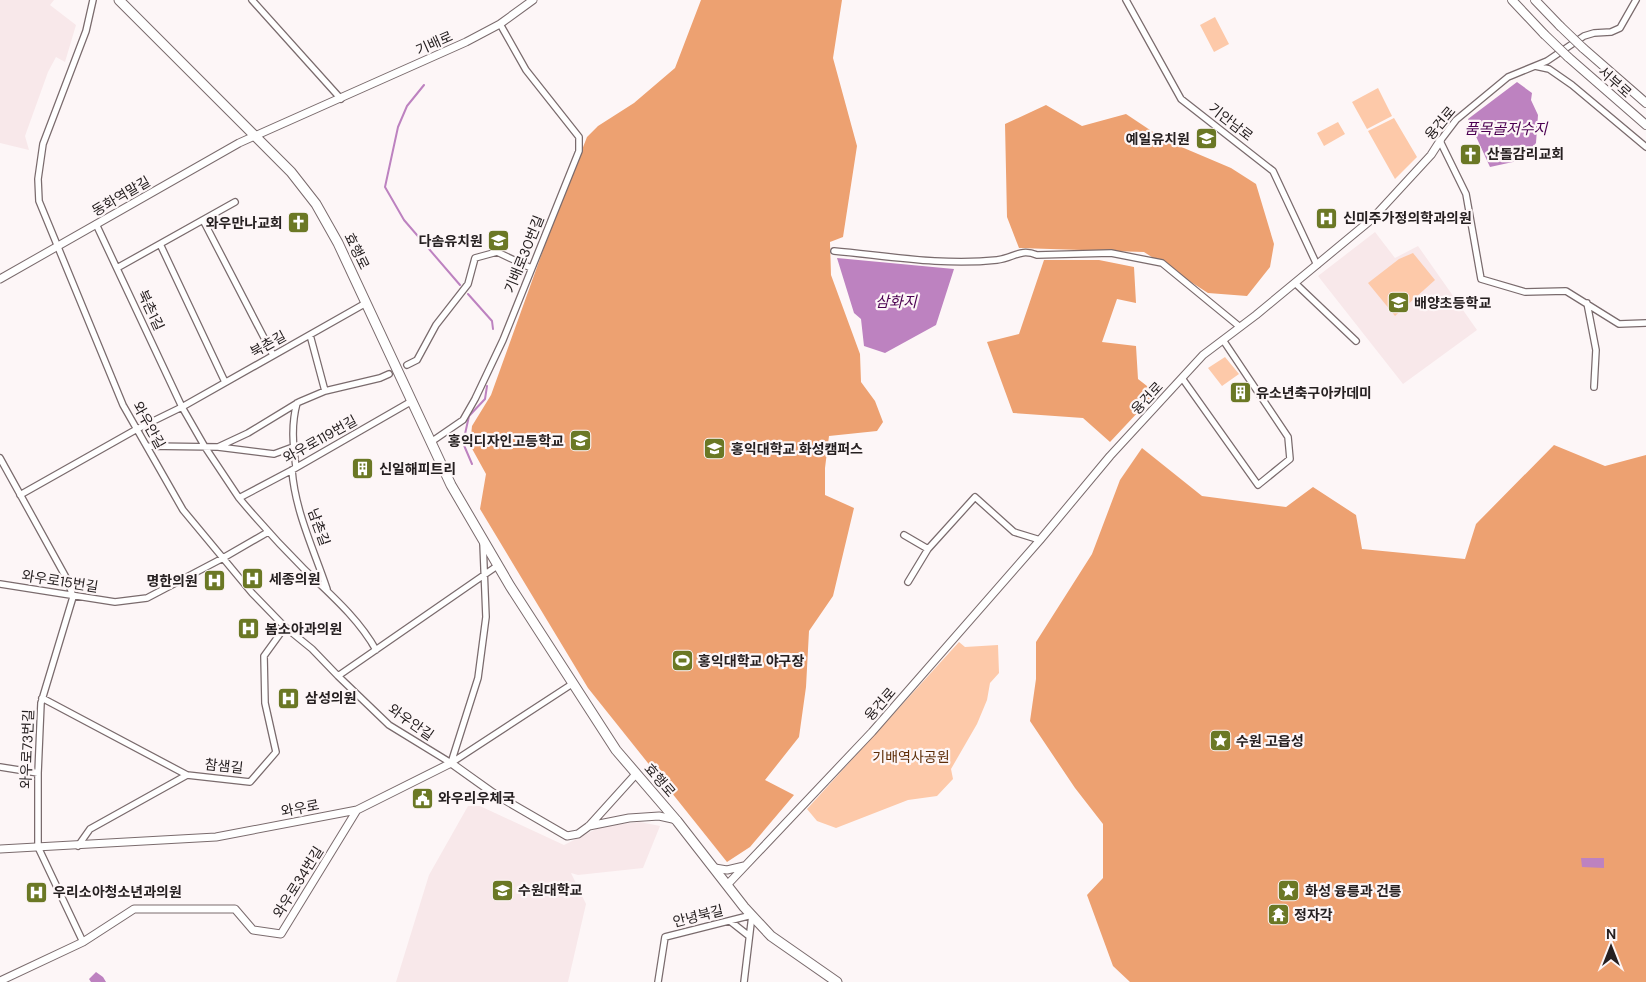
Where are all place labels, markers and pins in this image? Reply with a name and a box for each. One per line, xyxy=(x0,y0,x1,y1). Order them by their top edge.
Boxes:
school or university icon: 예일유치원 xyxy=(1194,127,1218,151)
place label: 예일유치원 xyxy=(1126,130,1190,148)
church icon: 산돌감리교회 xyxy=(1459,142,1483,166)
place label: 산돌감리교회 xyxy=(1487,145,1564,163)
hospital icon: 신미주가정의학과의원 xyxy=(1315,206,1339,230)
place label: 신미주가정의학과의원 xyxy=(1343,209,1472,227)
church icon: 와우만나교회 xyxy=(287,211,311,235)
place label: 와우만나교회 xyxy=(206,214,283,232)
school or university icon: 다솜유치원 xyxy=(487,229,511,253)
place label: 다솜유치원 xyxy=(419,232,483,250)
school or university icon: 배양초등학교 xyxy=(1386,291,1410,315)
place label: 배양초등학교 xyxy=(1414,294,1491,312)
building icon: 유소년축구아카데미 xyxy=(1228,381,1252,405)
place label: 유소년축구아카데미 xyxy=(1256,384,1372,402)
school or university icon: 홍익디자인고등학교 xyxy=(568,429,592,453)
place label: 홍익디자인고등학교 xyxy=(448,432,564,450)
school or university icon: 홍익대학교 화성캠퍼스 xyxy=(703,437,727,461)
place label: 홍익대학교 화성캠퍼스 xyxy=(731,440,863,458)
building icon: 신일해피트리 xyxy=(351,457,375,481)
place label: 신일해피트리 xyxy=(379,460,456,478)
hospital icon: 세종의원 xyxy=(241,567,265,591)
hospital icon: 명한의원 xyxy=(202,569,226,593)
place label: 세종의원 xyxy=(269,570,321,588)
place label: 명한의원 xyxy=(146,572,198,590)
hospital icon: 봄소아과의원 xyxy=(237,617,261,641)
place label: 봄소아과의원 xyxy=(265,620,342,638)
sports icon: 홍익대학교 야구장 xyxy=(670,649,694,673)
place label: 홍익대학교 야구장 xyxy=(698,652,804,670)
hospital icon: 삼성의원 xyxy=(277,686,301,710)
place label: 삼성의원 xyxy=(305,689,357,707)
place icon: 수원 고읍성 xyxy=(1208,729,1232,753)
place label: 수원 고읍성 xyxy=(1236,732,1304,750)
public building icon: 와우리우체국 xyxy=(410,786,434,810)
place label: 와우리우체국 xyxy=(438,789,515,807)
school or university icon: 수원대학교 xyxy=(490,878,514,902)
place icon: 화성 융릉과 건릉 xyxy=(1277,879,1301,903)
hospital icon: 우리소아청소년과의원 xyxy=(25,880,49,904)
place label: 수원대학교 xyxy=(518,881,583,899)
place label: 화성 융릉과 건릉 xyxy=(1305,882,1402,900)
place label: 우리소아청소년과의원 xyxy=(53,883,182,901)
temple icon: 정자각 xyxy=(1266,903,1290,927)
place label: 정자각 xyxy=(1294,906,1333,924)

